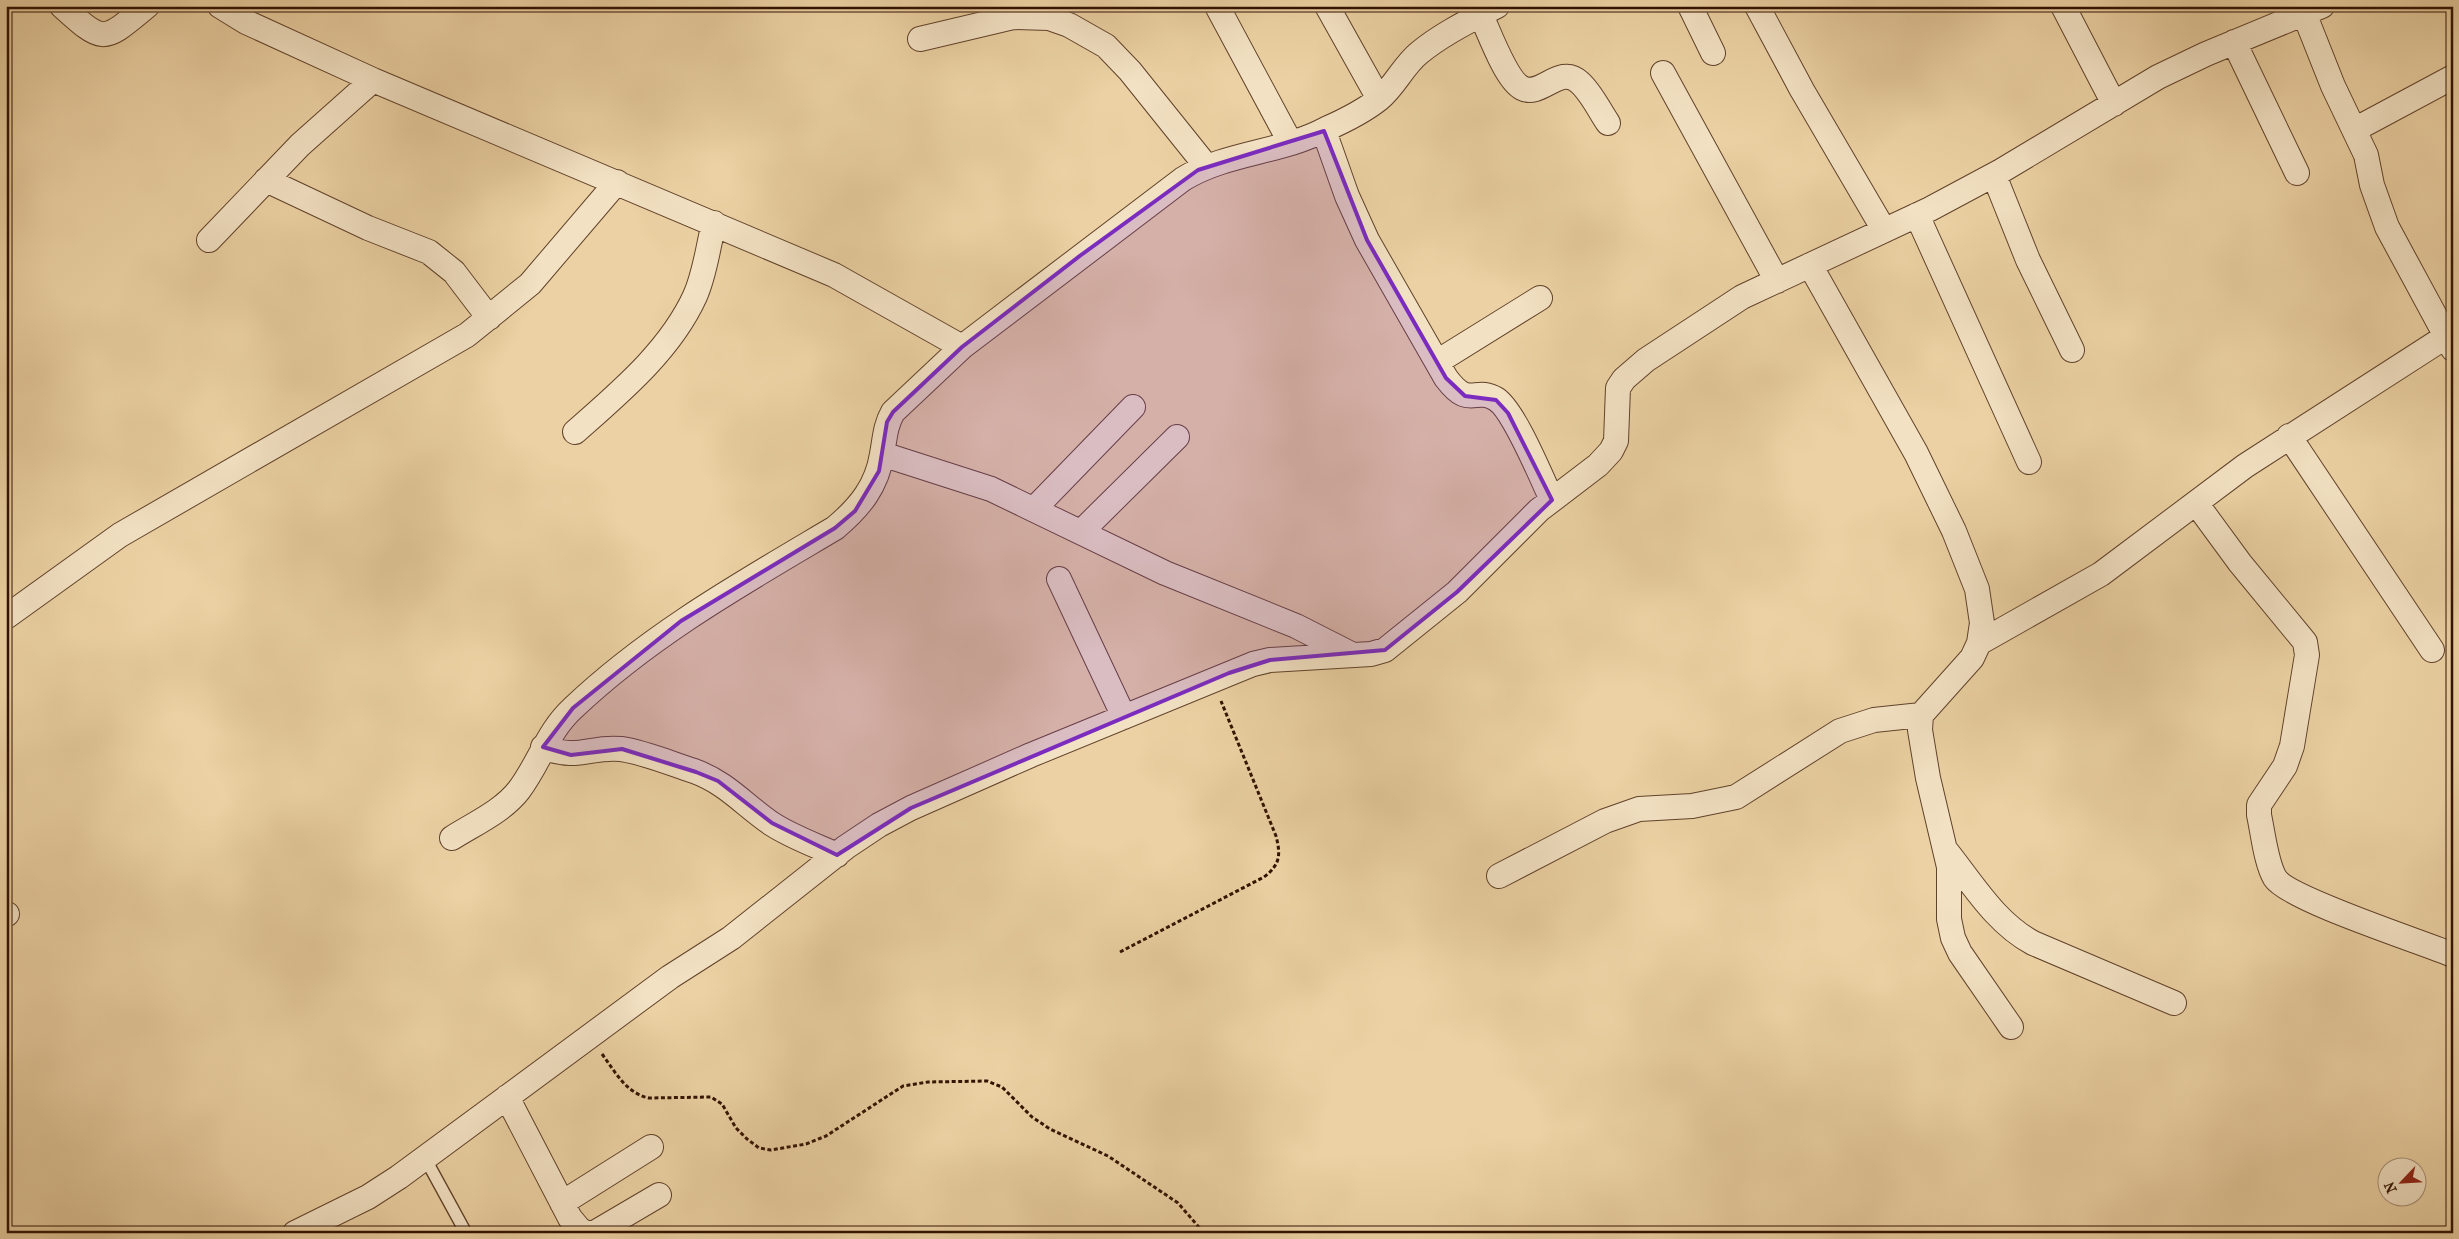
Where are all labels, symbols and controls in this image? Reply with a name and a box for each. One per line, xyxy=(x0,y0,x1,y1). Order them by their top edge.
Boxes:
north arrow xyxy=(2376,1156,2426,1206)
text: N xyxy=(2381,1179,2401,1196)

